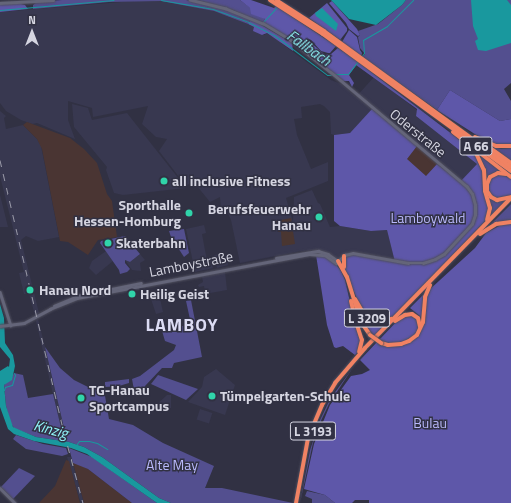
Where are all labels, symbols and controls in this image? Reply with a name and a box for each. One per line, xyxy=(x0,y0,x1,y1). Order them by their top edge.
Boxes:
north arrow xyxy=(12,12,52,52)
text: N xyxy=(28,12,36,28)
water label: Fallbach xyxy=(284,26,334,70)
street label: Oderstraße xyxy=(387,105,449,161)
road number: A 66 xyxy=(459,135,493,157)
place label: all inclusive Fitness xyxy=(172,173,290,189)
marker: all inclusive Fitness xyxy=(159,176,169,186)
place label: Sporthalle Hessen-Homburg xyxy=(74,197,181,230)
place label: Berufsfeuerwehr Hanau xyxy=(208,201,311,234)
marker: Sporthalle Hessen-Homburg xyxy=(184,208,194,218)
park label: Lamboywald xyxy=(390,210,466,226)
marker: Berufsfeuerwehr Hanau xyxy=(314,212,324,222)
place label: Skaterbahn xyxy=(116,235,186,251)
marker: Skaterbahn xyxy=(103,238,113,248)
street label: Lamboystraße xyxy=(148,248,234,280)
place label: Hanau Nord xyxy=(39,282,111,298)
marker: Hanau Nord xyxy=(24,284,36,296)
place label: Heilig Geist xyxy=(140,286,209,302)
marker: Heilig Geist xyxy=(127,289,137,299)
road number: L 3209 xyxy=(343,307,391,329)
district label: LAMBOY xyxy=(145,314,219,336)
place label: TG-Hanau Sportcampus xyxy=(89,382,169,414)
place label: Tümpelgarten-Schule xyxy=(220,388,350,404)
marker: Tümpelgarten-Schule xyxy=(207,391,217,401)
marker: TG-Hanau Sportcampus xyxy=(76,393,86,403)
park label: Bulau xyxy=(413,415,447,431)
water label: Kinzig xyxy=(32,416,70,442)
road number: L 3193 xyxy=(289,420,337,442)
park label: Alte May xyxy=(146,457,198,473)

